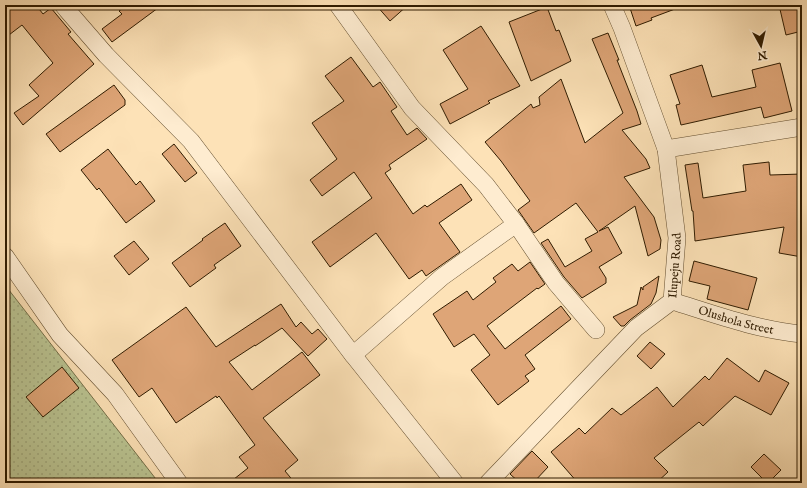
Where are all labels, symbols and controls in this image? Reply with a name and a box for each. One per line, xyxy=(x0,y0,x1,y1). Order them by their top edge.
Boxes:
north arrow xyxy=(741,26,781,66)
text: N xyxy=(756,47,769,63)
street label: Ilupeju Road xyxy=(665,231,685,299)
street label: Olushola Street xyxy=(696,303,775,338)

